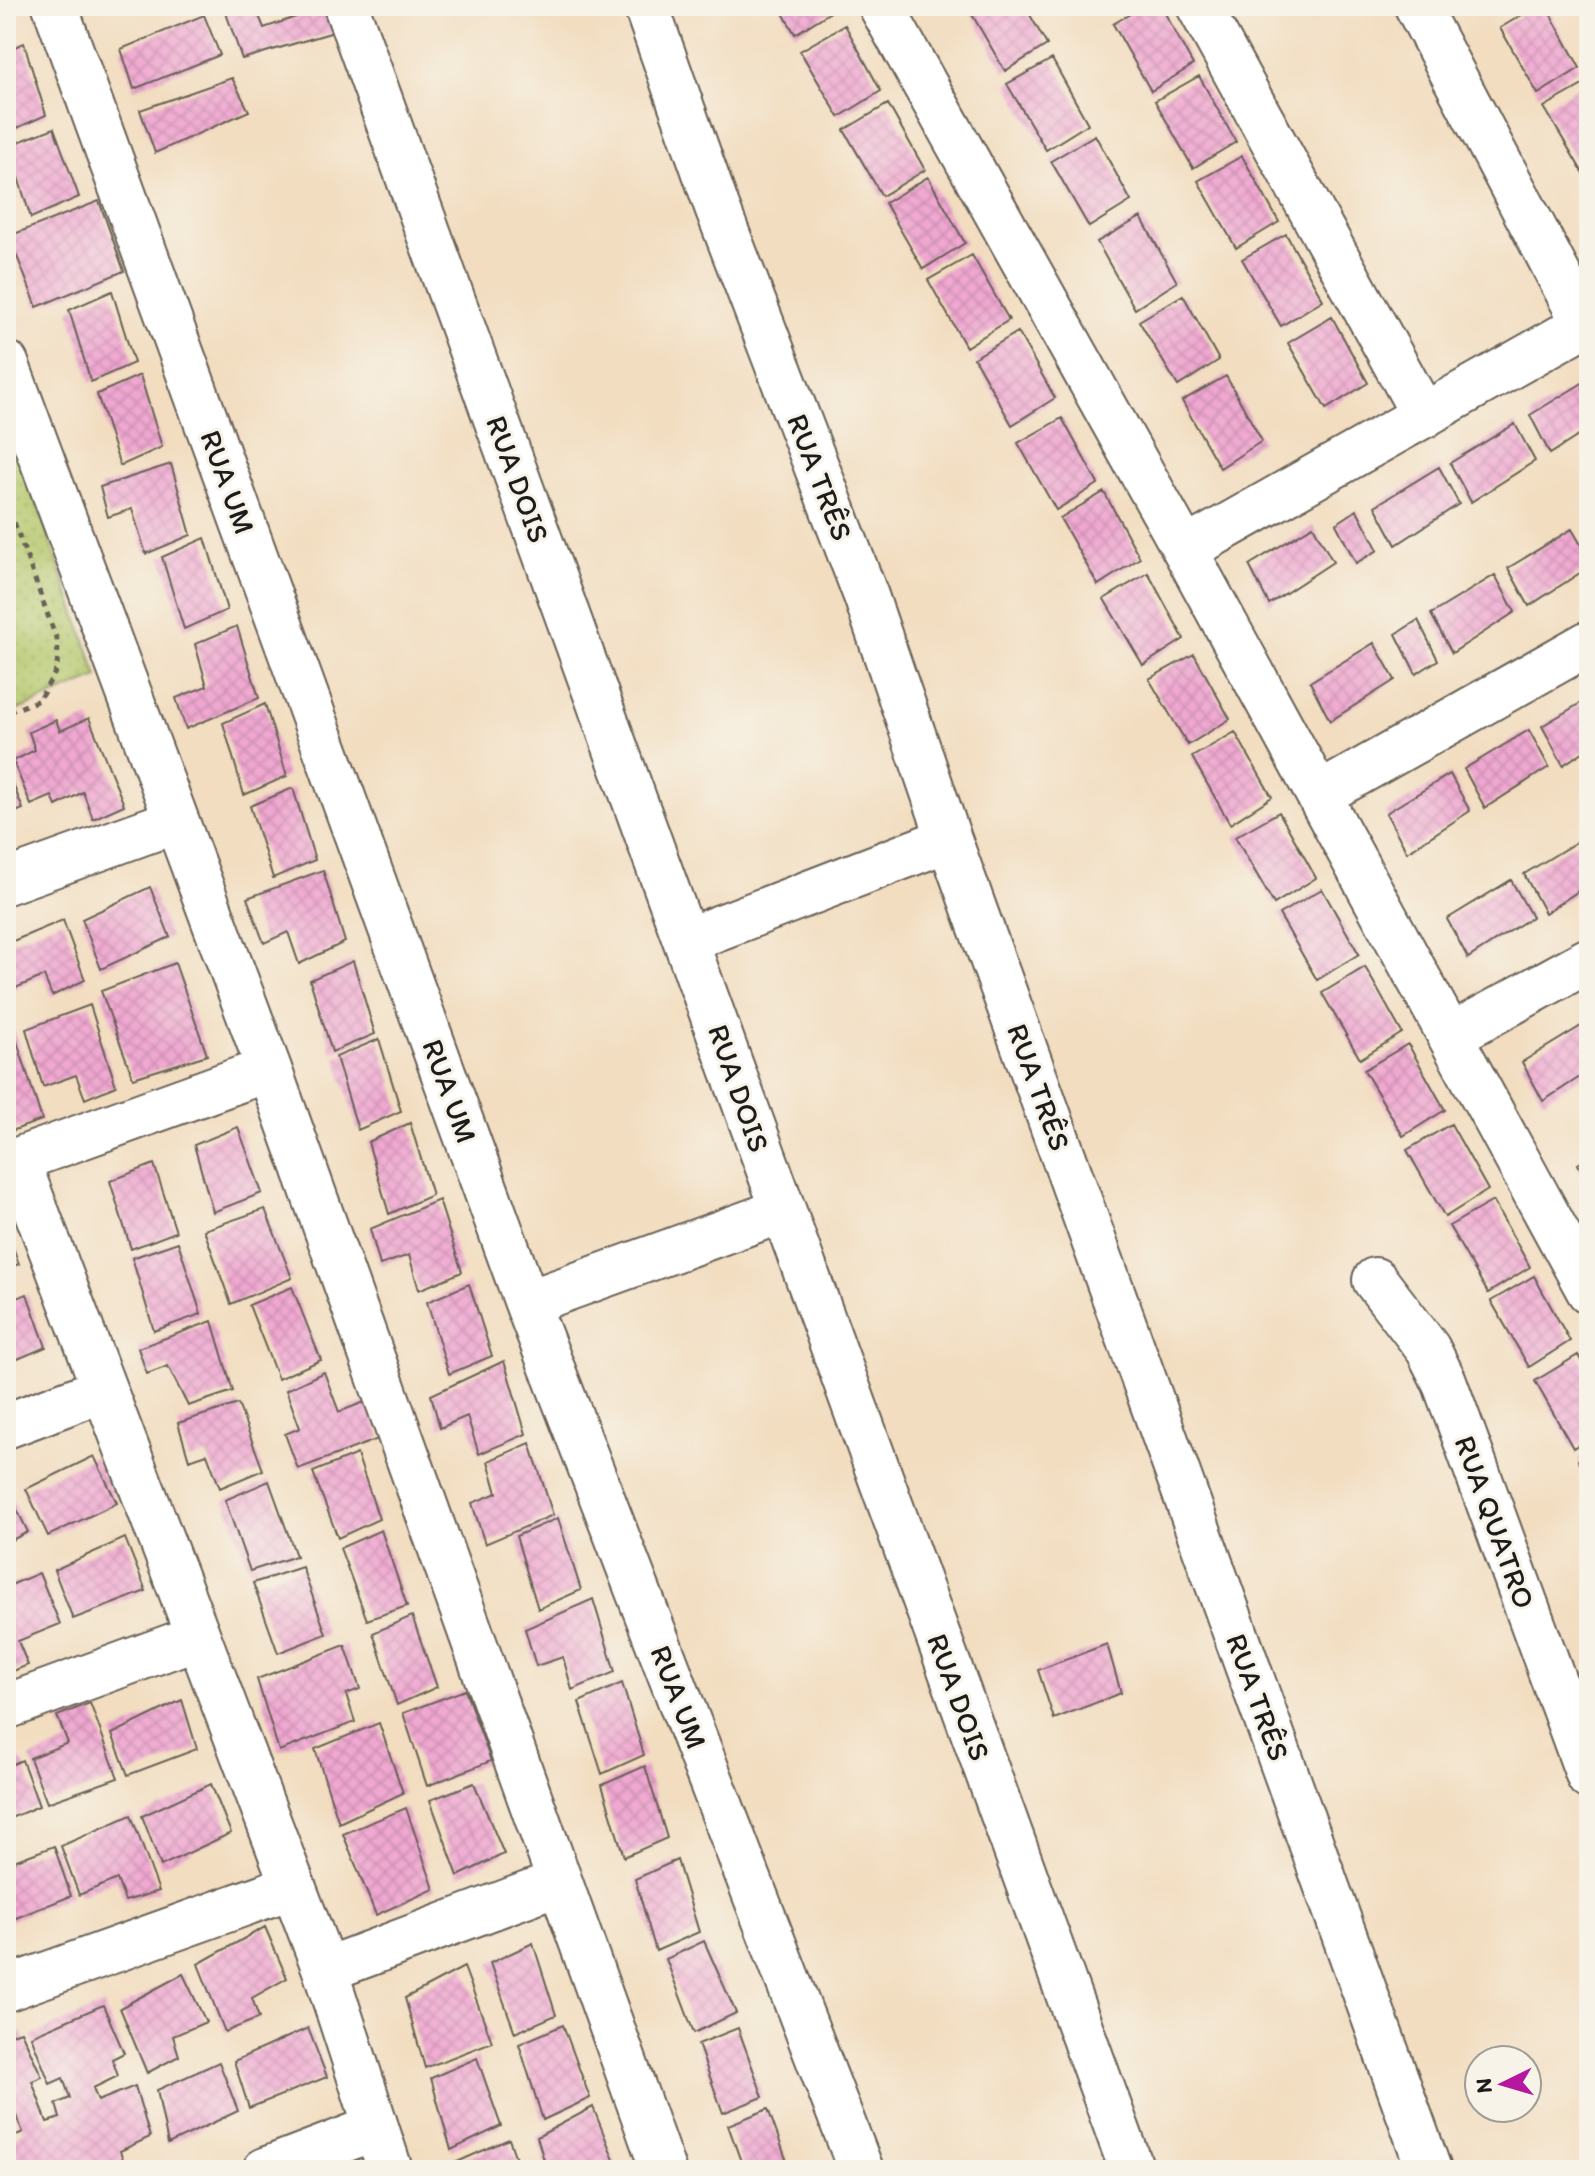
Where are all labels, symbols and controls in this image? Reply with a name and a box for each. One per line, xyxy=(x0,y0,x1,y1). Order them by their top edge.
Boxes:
street label: RUA TRÊS xyxy=(779,408,861,546)
street label: RUA DOIS xyxy=(478,410,558,548)
street label: RUA UM xyxy=(192,425,264,539)
street label: RUA TRÊS xyxy=(999,1018,1079,1156)
street label: RUA DOIS xyxy=(700,1019,778,1157)
street label: RUA UM xyxy=(414,1034,486,1148)
street label: RUA QUATRO xyxy=(1447,1430,1543,1614)
street label: RUA DOIS xyxy=(919,1628,999,1766)
street label: RUA TRÊS xyxy=(1218,1628,1298,1766)
street label: RUA UM xyxy=(642,1640,716,1754)
north arrow xyxy=(1463,2044,1543,2124)
text: N xyxy=(1469,2077,1498,2094)

